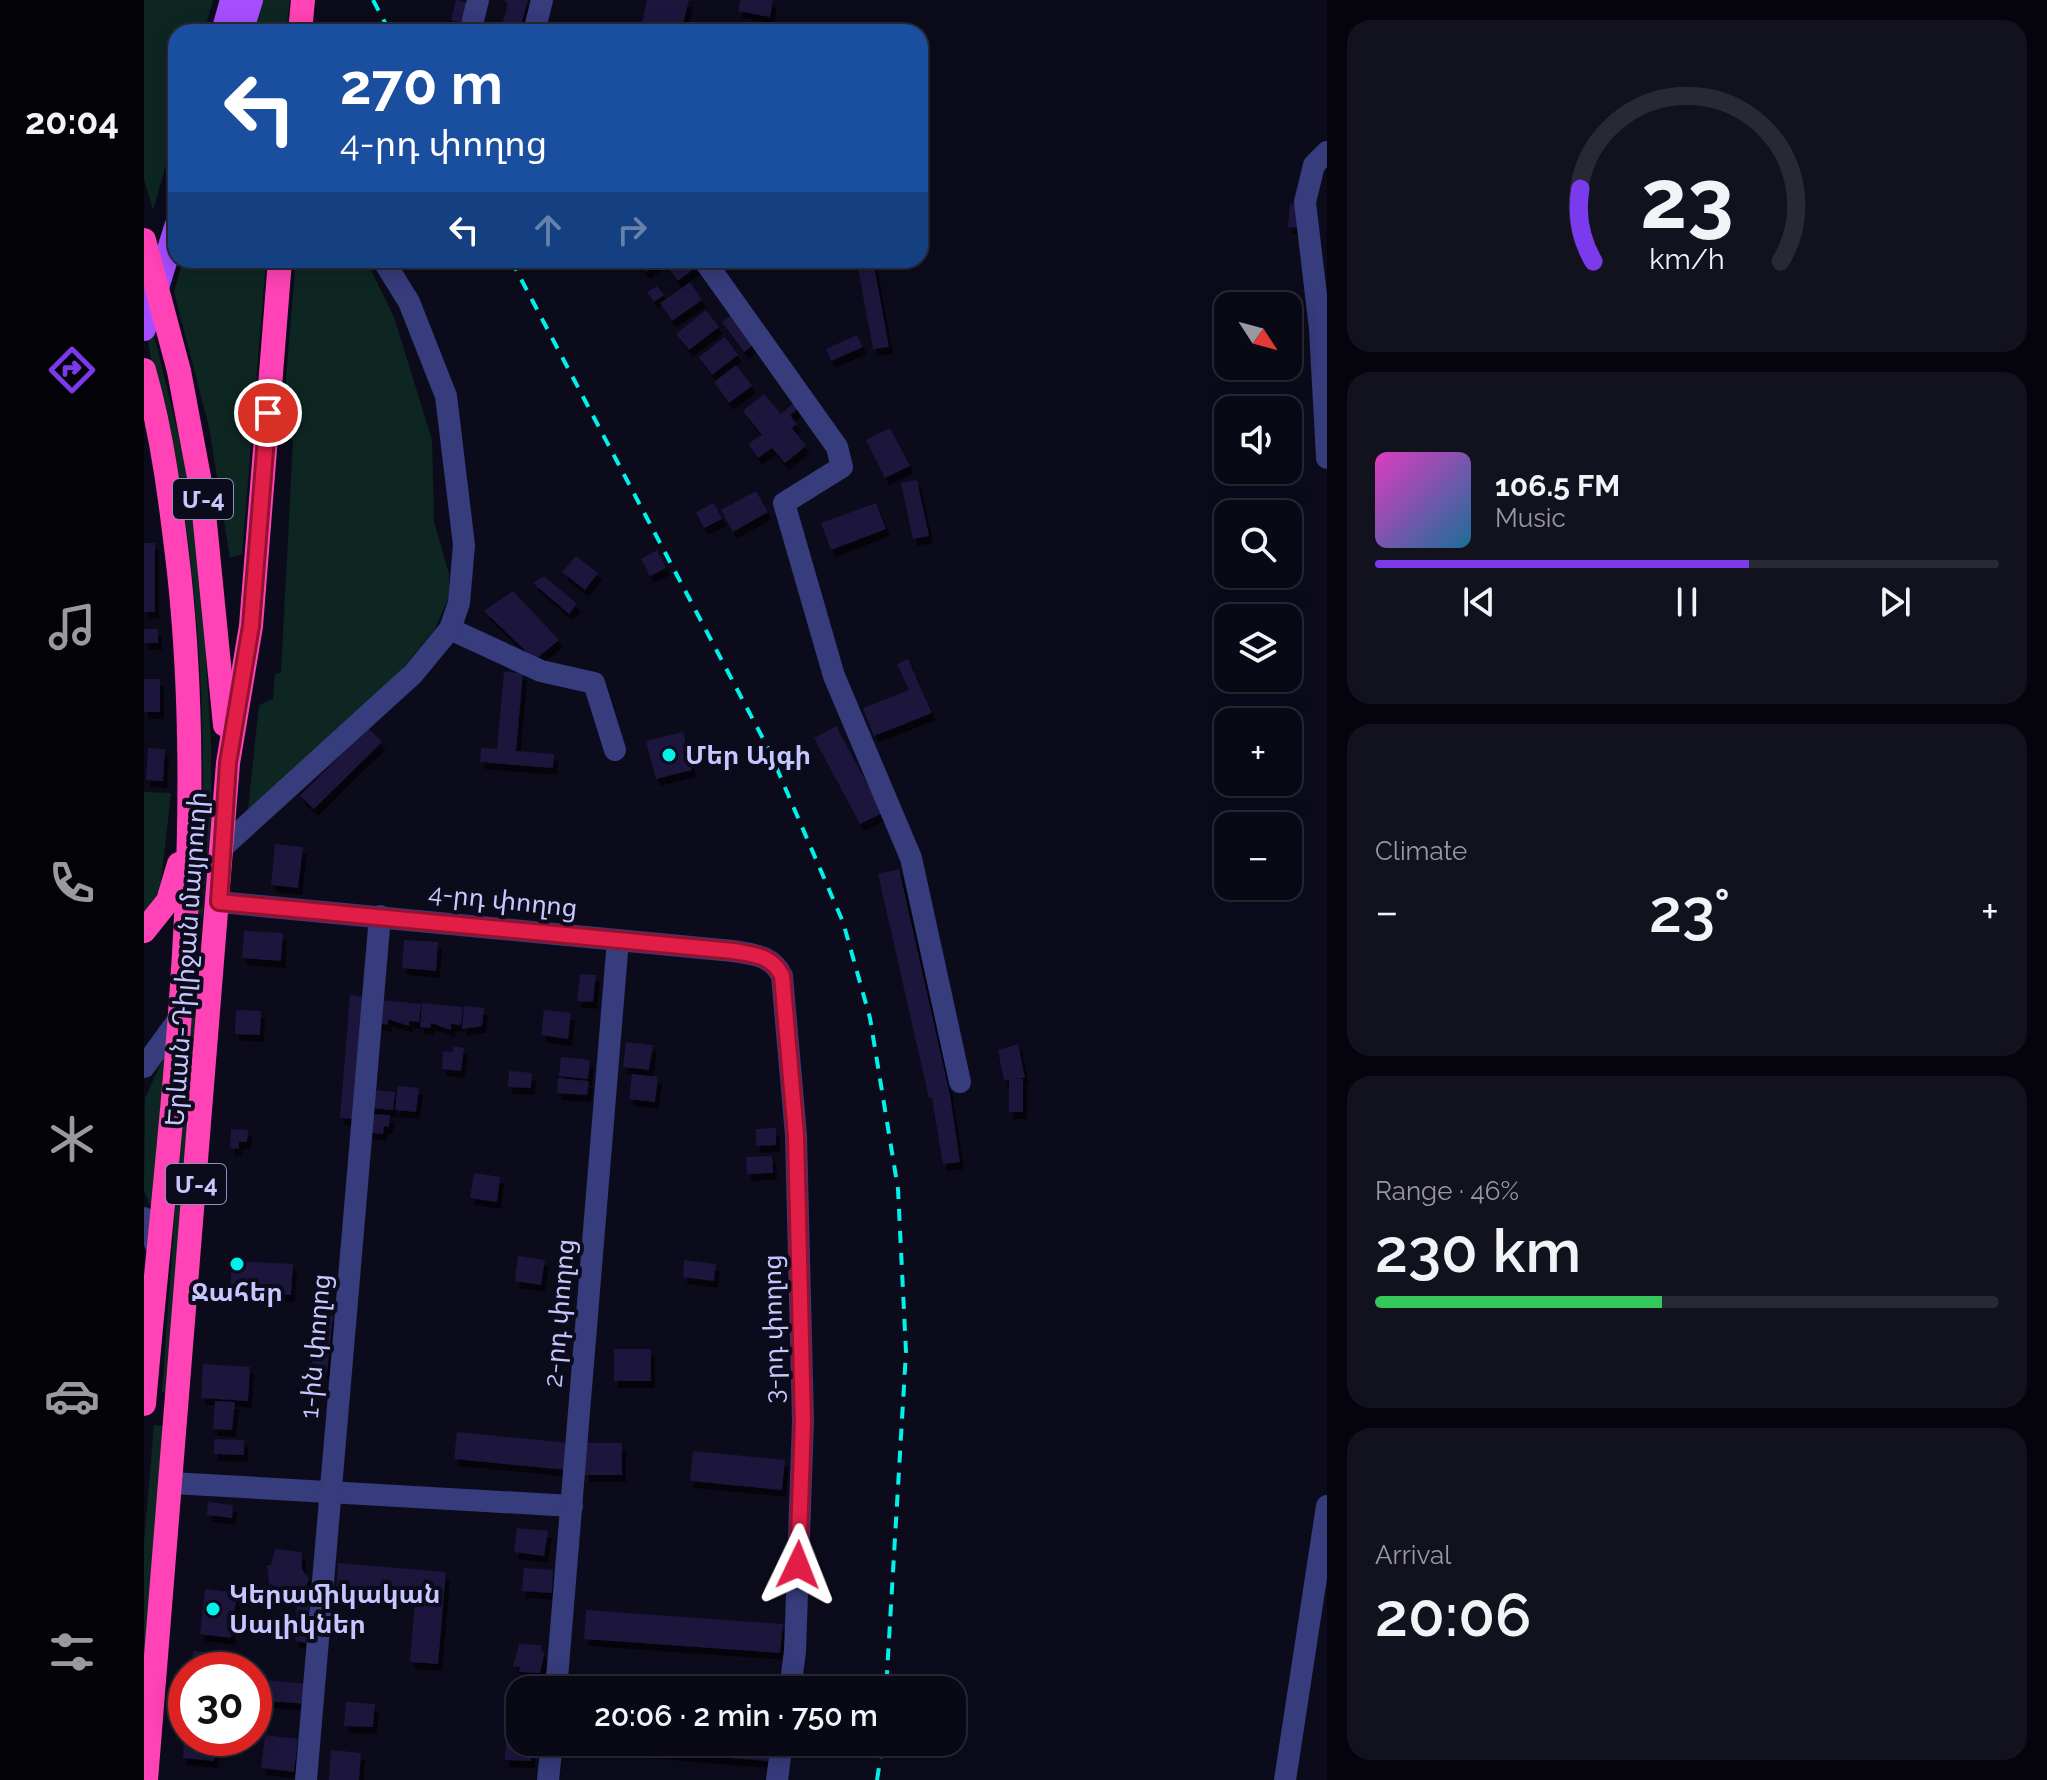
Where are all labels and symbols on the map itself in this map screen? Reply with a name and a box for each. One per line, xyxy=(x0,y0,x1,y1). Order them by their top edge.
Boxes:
north arrow xyxy=(1214,292,1302,380)
pin xyxy=(234,379,302,447)
road number: Մ-4 xyxy=(173,479,233,519)
place label: Մեր Այգի xyxy=(685,740,811,770)
marker: Մեր Այգի xyxy=(660,746,678,764)
street label: Երևան-Դիլիջան մայրուղի xyxy=(159,790,213,1128)
street label: 4-րդ փողոց xyxy=(427,877,579,923)
road number: Մ-4 xyxy=(166,1164,226,1204)
street label: 2-րդ փողոց xyxy=(538,1237,580,1389)
street label: 3-րդ փողոց xyxy=(757,1254,789,1404)
marker: Ջահեր xyxy=(228,1255,246,1273)
street label: 1-ին փողոց xyxy=(294,1272,336,1420)
place label: Ջահեր xyxy=(191,1277,283,1307)
position arrow xyxy=(756,1523,840,1607)
place label: Կերամիկական Սալիկներ xyxy=(229,1579,440,1639)
marker: Կերամիկական Սալիկներ xyxy=(204,1600,222,1618)
speed limit sign: 30 xyxy=(168,1652,272,1756)

